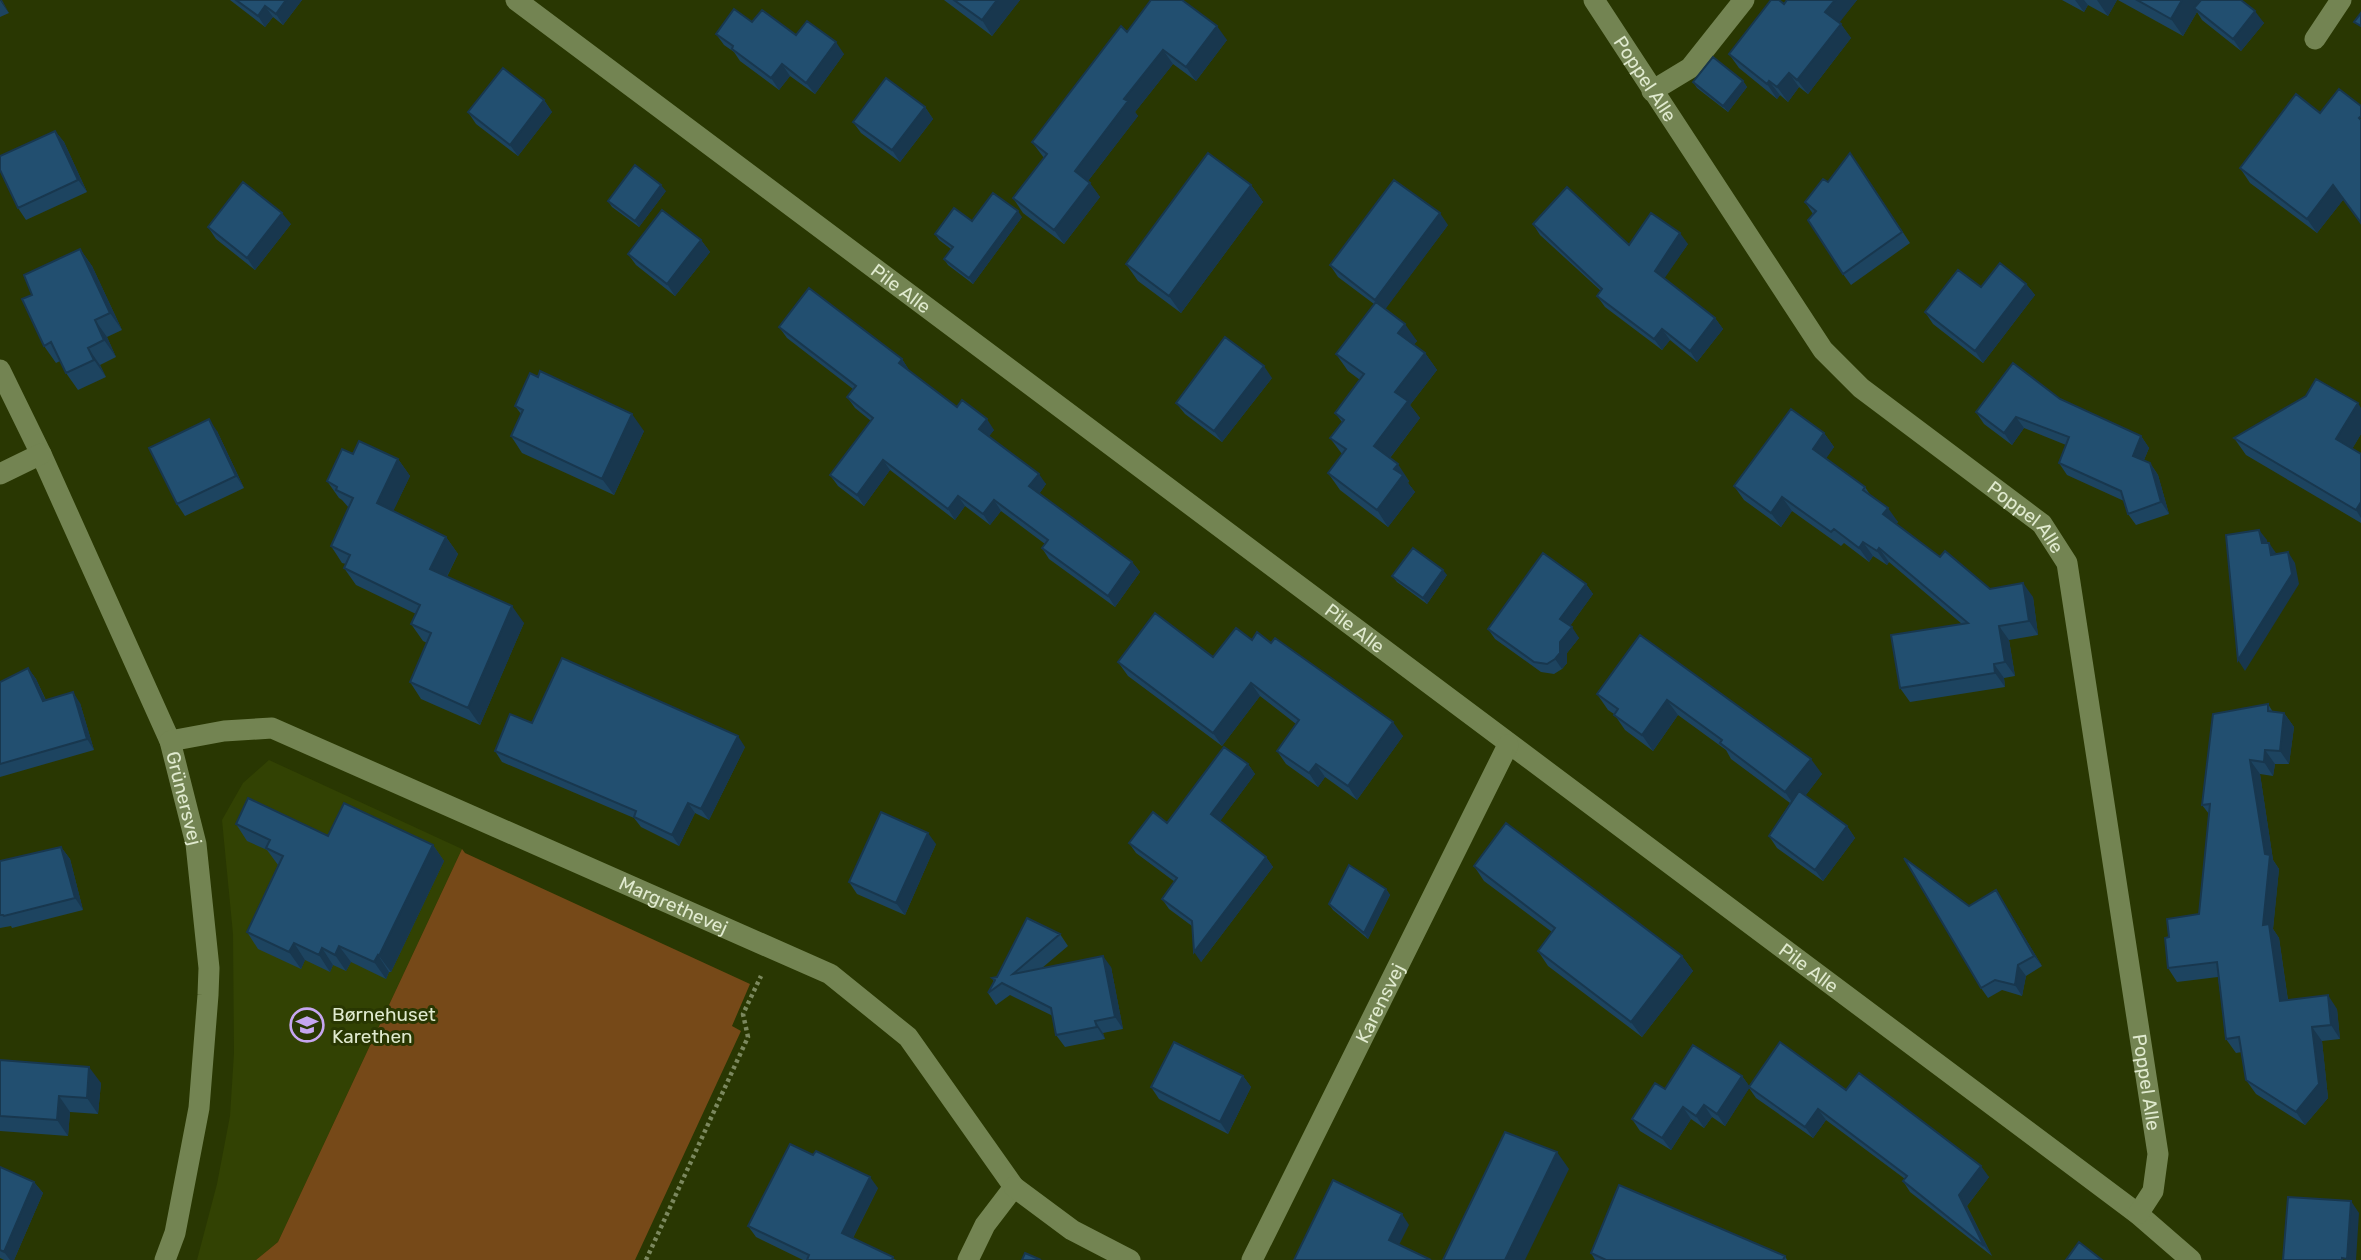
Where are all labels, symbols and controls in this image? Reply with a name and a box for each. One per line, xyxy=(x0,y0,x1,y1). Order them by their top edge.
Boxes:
street label: Poppel Alle xyxy=(1609,32,1681,126)
street label: Pile Alle xyxy=(866,259,935,318)
street label: Poppel Alle xyxy=(1983,476,2069,558)
street label: Pile Alle xyxy=(1320,599,1389,658)
street label: Grünersvej xyxy=(161,749,207,848)
street label: Margrethevej xyxy=(616,872,731,940)
street label: Pile Alle xyxy=(1774,938,1843,998)
street label: Karensvej xyxy=(1351,960,1410,1047)
place label: Børnehuset Karethen xyxy=(332,1003,436,1048)
school or university icon: Børnehuset Karethen xyxy=(288,1006,326,1044)
street label: Poppel Alle xyxy=(2128,1032,2165,1132)

